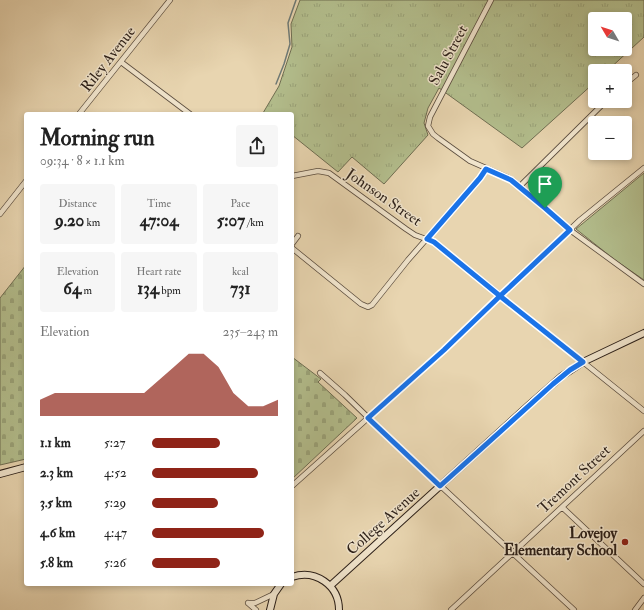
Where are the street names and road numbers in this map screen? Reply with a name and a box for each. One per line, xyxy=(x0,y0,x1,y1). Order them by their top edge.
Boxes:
street label: Salu Street xyxy=(425,22,472,89)
street label: Riley Avenue xyxy=(77,23,140,96)
street label: Johnson Street xyxy=(341,164,425,231)
street label: Tremont Street xyxy=(534,441,615,518)
street label: College Avenue xyxy=(343,483,424,559)

